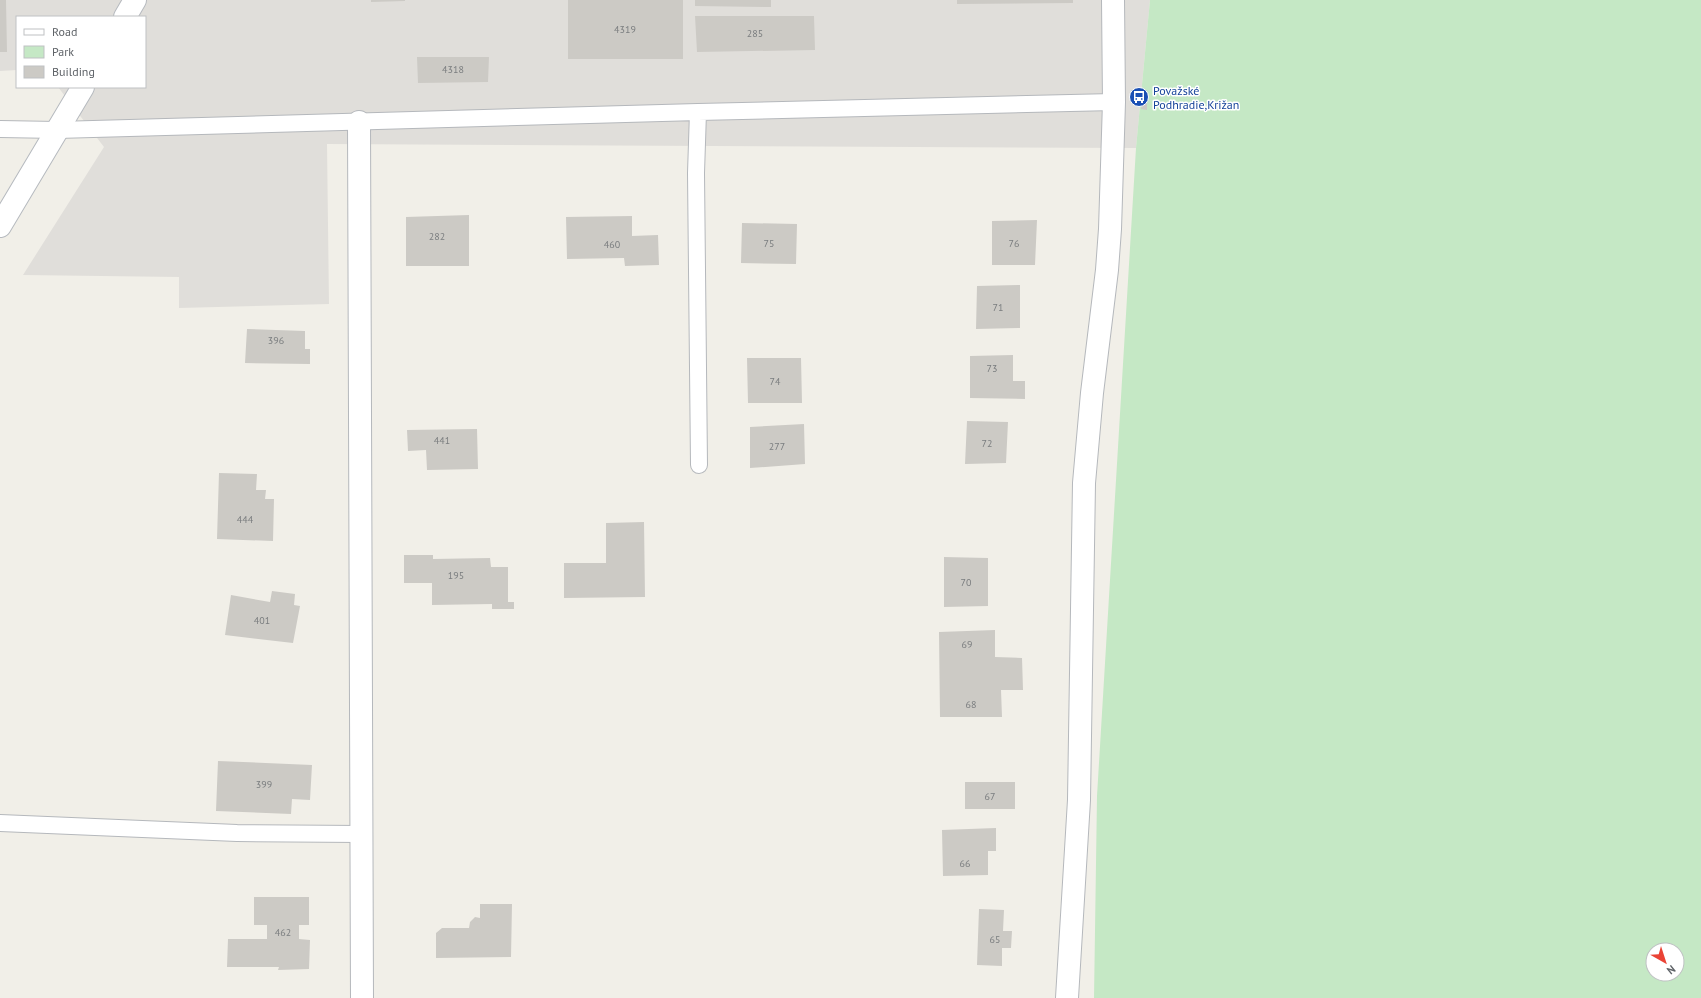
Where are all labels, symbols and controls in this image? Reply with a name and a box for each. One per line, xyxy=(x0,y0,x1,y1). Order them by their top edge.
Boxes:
legend xyxy=(16,16,146,88)
house number: 4319 xyxy=(614,23,636,36)
text: Road xyxy=(52,24,77,39)
house number: 285 xyxy=(747,27,763,40)
text: Park xyxy=(52,44,74,59)
house number: 4318 xyxy=(442,63,464,76)
text: Building xyxy=(52,64,95,79)
place label: Považské Podhradie,Križan xyxy=(1153,83,1239,112)
bus stop icon: Považské Podhradie,Križan xyxy=(1128,86,1150,108)
house number: 282 xyxy=(429,230,445,243)
house number: 75 xyxy=(764,237,774,250)
house number: 76 xyxy=(1009,237,1019,250)
house number: 460 xyxy=(604,238,621,251)
house number: 71 xyxy=(993,301,1003,314)
house number: 396 xyxy=(268,334,284,347)
house number: 73 xyxy=(987,362,997,375)
house number: 74 xyxy=(770,375,781,388)
house number: 441 xyxy=(434,434,450,447)
house number: 72 xyxy=(982,437,992,450)
house number: 277 xyxy=(769,440,785,453)
house number: 444 xyxy=(237,513,254,526)
house number: 195 xyxy=(448,569,464,582)
house number: 70 xyxy=(961,576,972,589)
house number: 401 xyxy=(254,614,270,627)
house number: 69 xyxy=(962,638,972,651)
house number: 68 xyxy=(966,698,976,711)
house number: 399 xyxy=(256,778,272,791)
house number: 67 xyxy=(985,790,995,803)
house number: 66 xyxy=(960,857,970,870)
house number: 462 xyxy=(275,926,291,939)
house number: 65 xyxy=(990,933,1000,946)
north arrow xyxy=(1645,942,1685,982)
text: N xyxy=(1664,962,1679,977)

